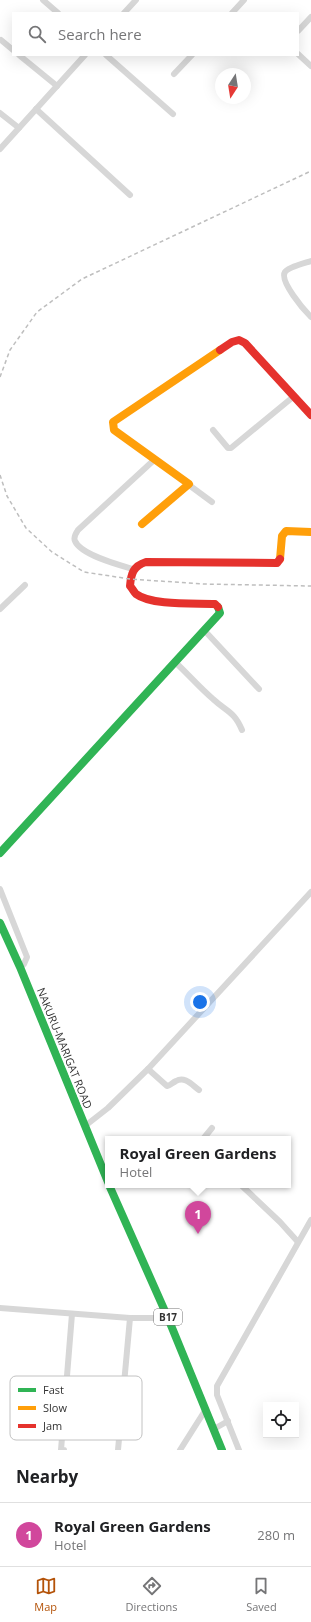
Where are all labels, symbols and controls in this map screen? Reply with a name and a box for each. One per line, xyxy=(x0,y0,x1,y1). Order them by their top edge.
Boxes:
search box xyxy=(12,12,299,56)
icon: search xyxy=(26,23,48,45)
text: Search here xyxy=(58,24,142,44)
north arrow xyxy=(215,68,251,104)
street label: NAKURU-MARIGAT ROAD xyxy=(34,985,96,1111)
your location xyxy=(190,992,210,1012)
popup xyxy=(105,1136,291,1188)
text: Royal Green Gardens xyxy=(120,1143,276,1163)
text: Hotel xyxy=(120,1163,152,1181)
pin: 1 xyxy=(185,1201,211,1234)
road number: B17 xyxy=(154,1309,182,1325)
legend xyxy=(10,1376,142,1440)
text: Fast xyxy=(43,1382,64,1397)
text: Slow xyxy=(43,1400,67,1415)
map controls xyxy=(263,1402,299,1438)
button: locate xyxy=(263,1402,299,1438)
text: Jam xyxy=(42,1418,62,1433)
text: Nearby xyxy=(16,1465,78,1488)
text: Royal Green Gardens xyxy=(54,1516,211,1536)
text: 1 xyxy=(25,1526,33,1544)
text: 280 m xyxy=(257,1526,295,1544)
text: Hotel xyxy=(54,1536,87,1554)
tab: Map xyxy=(34,1575,57,1614)
tab: Directions xyxy=(126,1575,178,1614)
tab: Saved xyxy=(246,1575,277,1614)

